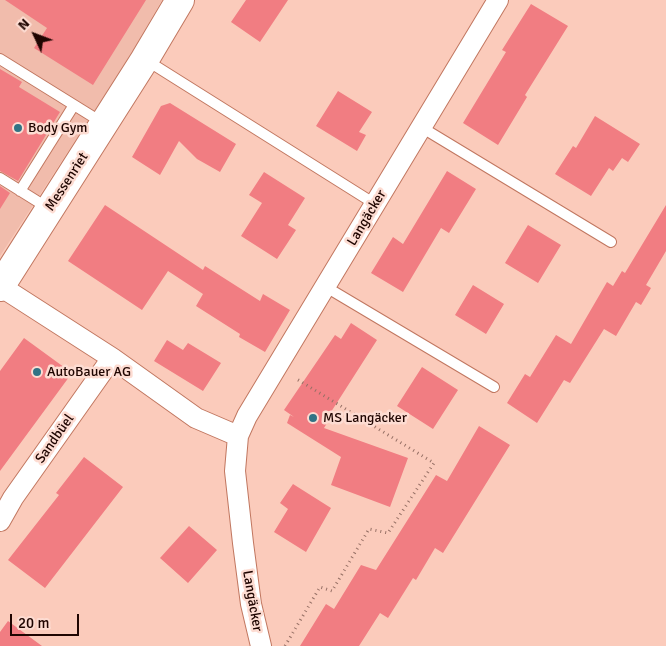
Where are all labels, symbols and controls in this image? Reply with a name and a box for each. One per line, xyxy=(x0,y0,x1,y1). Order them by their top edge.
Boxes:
north arrow xyxy=(10,10,60,60)
text: N xyxy=(14,15,33,34)
place label: Body Gym xyxy=(28,120,87,136)
marker: Body Gym xyxy=(12,122,24,134)
street label: Messenriet xyxy=(42,150,92,214)
street label: Langäcker xyxy=(344,187,390,249)
place label: AutoBauer AG xyxy=(47,364,131,380)
marker: AutoBauer AG xyxy=(31,366,43,378)
place label: MS Langäcker xyxy=(323,410,407,426)
street label: Sandbüel xyxy=(32,411,78,467)
marker: MS Langäcker xyxy=(307,412,319,424)
street label: Langäcker xyxy=(238,569,266,633)
scale bar xyxy=(12,604,81,636)
text: 20 m xyxy=(18,614,49,632)

